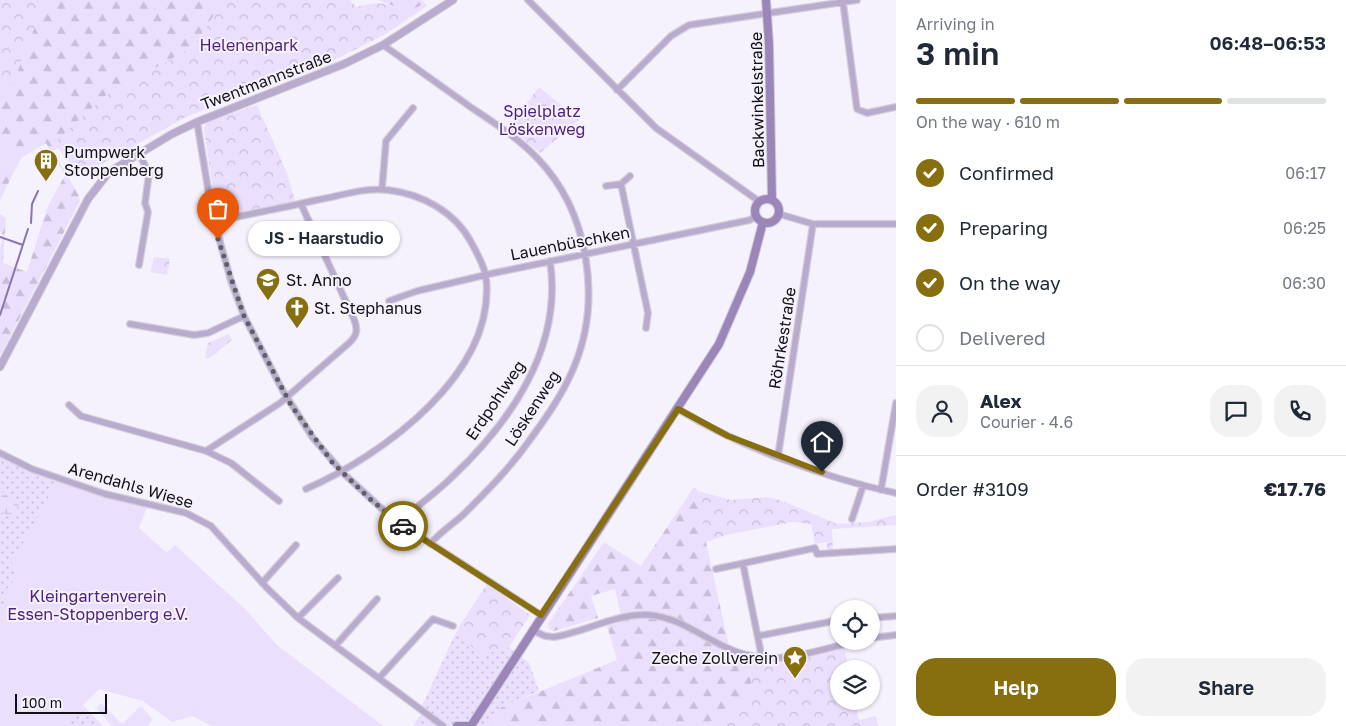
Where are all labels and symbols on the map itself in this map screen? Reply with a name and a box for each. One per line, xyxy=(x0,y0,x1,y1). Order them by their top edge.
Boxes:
street label: Backwinkelstraße xyxy=(746,32,768,168)
park label: Helenenpark xyxy=(200,35,298,55)
street label: Twentmannstraße xyxy=(198,46,334,114)
park label: Spielplatz Löskenweg xyxy=(499,101,585,139)
place label: Pumpwerk Stoppenberg xyxy=(64,142,164,180)
building icon: Pumpwerk Stoppenberg xyxy=(33,148,59,182)
pin xyxy=(197,188,239,239)
callout: JS - Haarstudio xyxy=(248,222,400,256)
street label: Lauenbüschken xyxy=(508,222,632,264)
school or university icon: St. Anno xyxy=(255,267,281,301)
place label: St. Anno xyxy=(286,270,352,290)
street label: Röhrkestraße xyxy=(764,286,800,390)
church icon: St. Stephanus xyxy=(284,295,310,329)
place label: St. Stephanus xyxy=(314,298,422,318)
street label: Erdpohlweg xyxy=(461,356,529,444)
street label: Löskenweg xyxy=(500,366,564,450)
pin xyxy=(801,421,843,472)
street label: Arendahls Wiese xyxy=(66,458,196,512)
courier xyxy=(378,501,428,551)
park label: Kleingartenverein Essen-Stoppenberg e.V. xyxy=(7,586,189,624)
place icon: Zeche Zollverein xyxy=(782,645,808,679)
place label: Zeche Zollverein xyxy=(651,648,778,668)
scale bar xyxy=(15,691,108,714)

